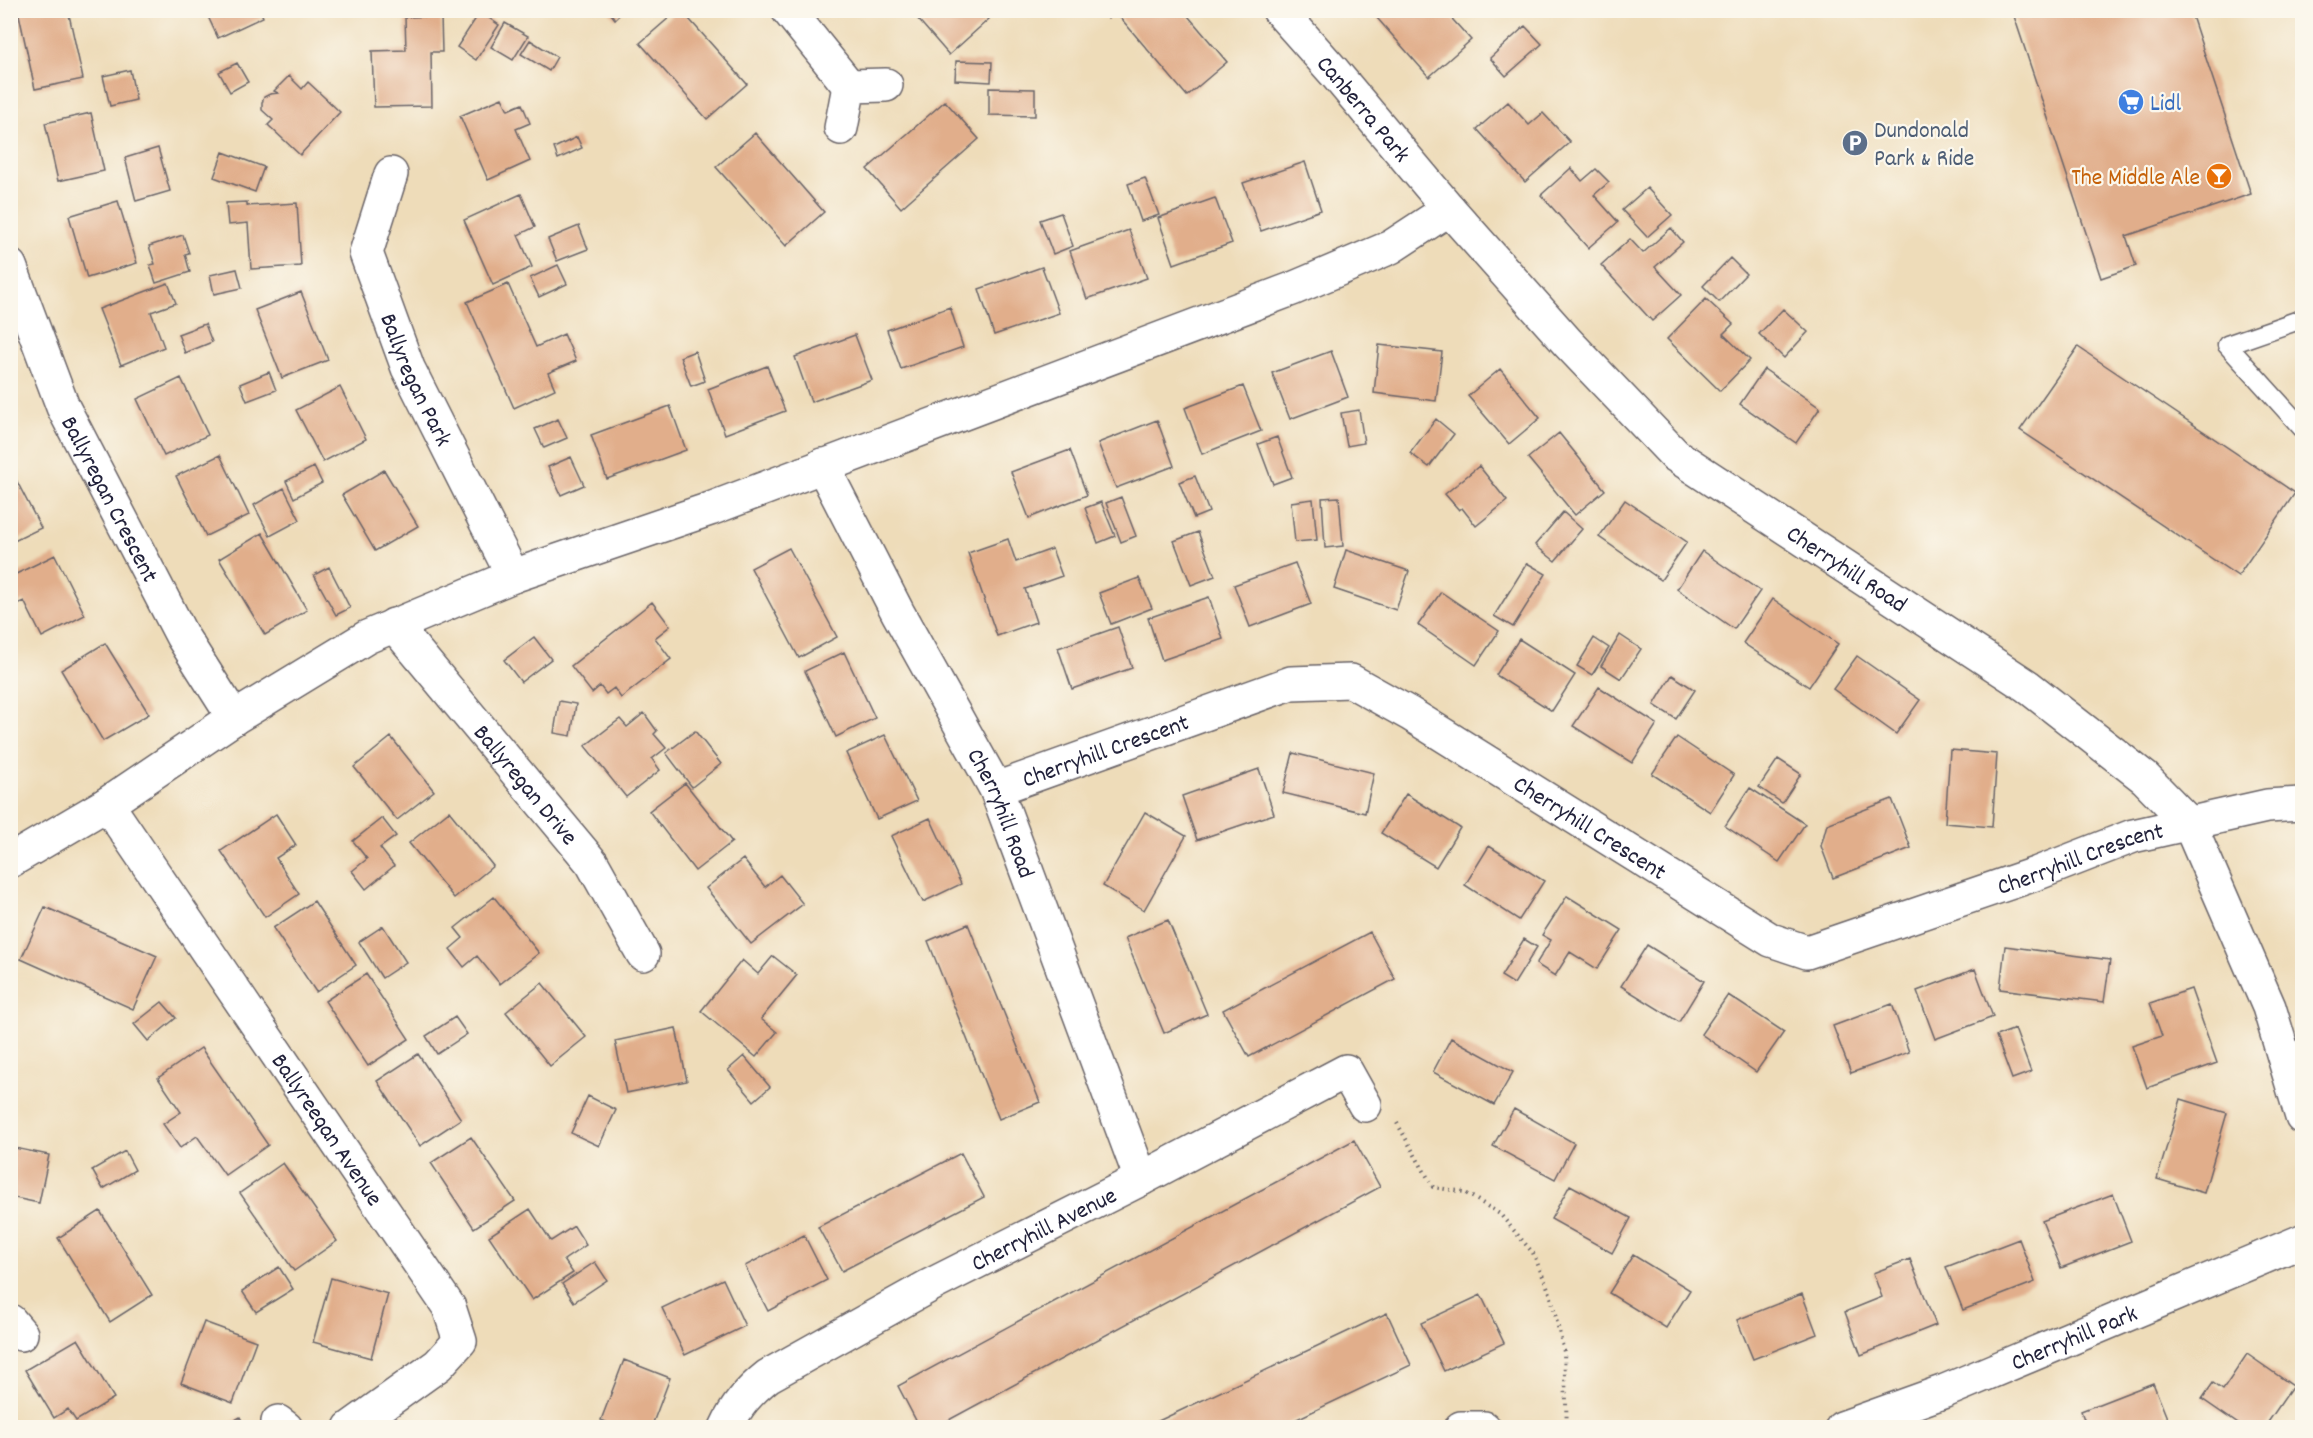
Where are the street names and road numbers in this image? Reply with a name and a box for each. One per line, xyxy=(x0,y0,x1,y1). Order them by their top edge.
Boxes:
street label: Canberra Park xyxy=(1307,49,1417,171)
street label: Ballyregan Park xyxy=(369,309,459,453)
street label: Ballyregan Crescent xyxy=(51,411,165,589)
street label: Cherryhill Road xyxy=(1779,518,1913,623)
street label: Cherryhill Crescent xyxy=(1018,707,1194,798)
street label: Ballyregan Drive xyxy=(464,718,584,854)
street label: Cherryhill Road xyxy=(957,743,1042,883)
street label: Cherryhill Crescent xyxy=(1506,769,1672,890)
street label: Cherryhill Crescent xyxy=(1993,816,2167,906)
street label: Ballyreeqan Avenue xyxy=(261,1047,390,1214)
street label: Cherryhill Avenue xyxy=(966,1180,1123,1282)
street label: Cherryhill Park xyxy=(2006,1298,2143,1381)

